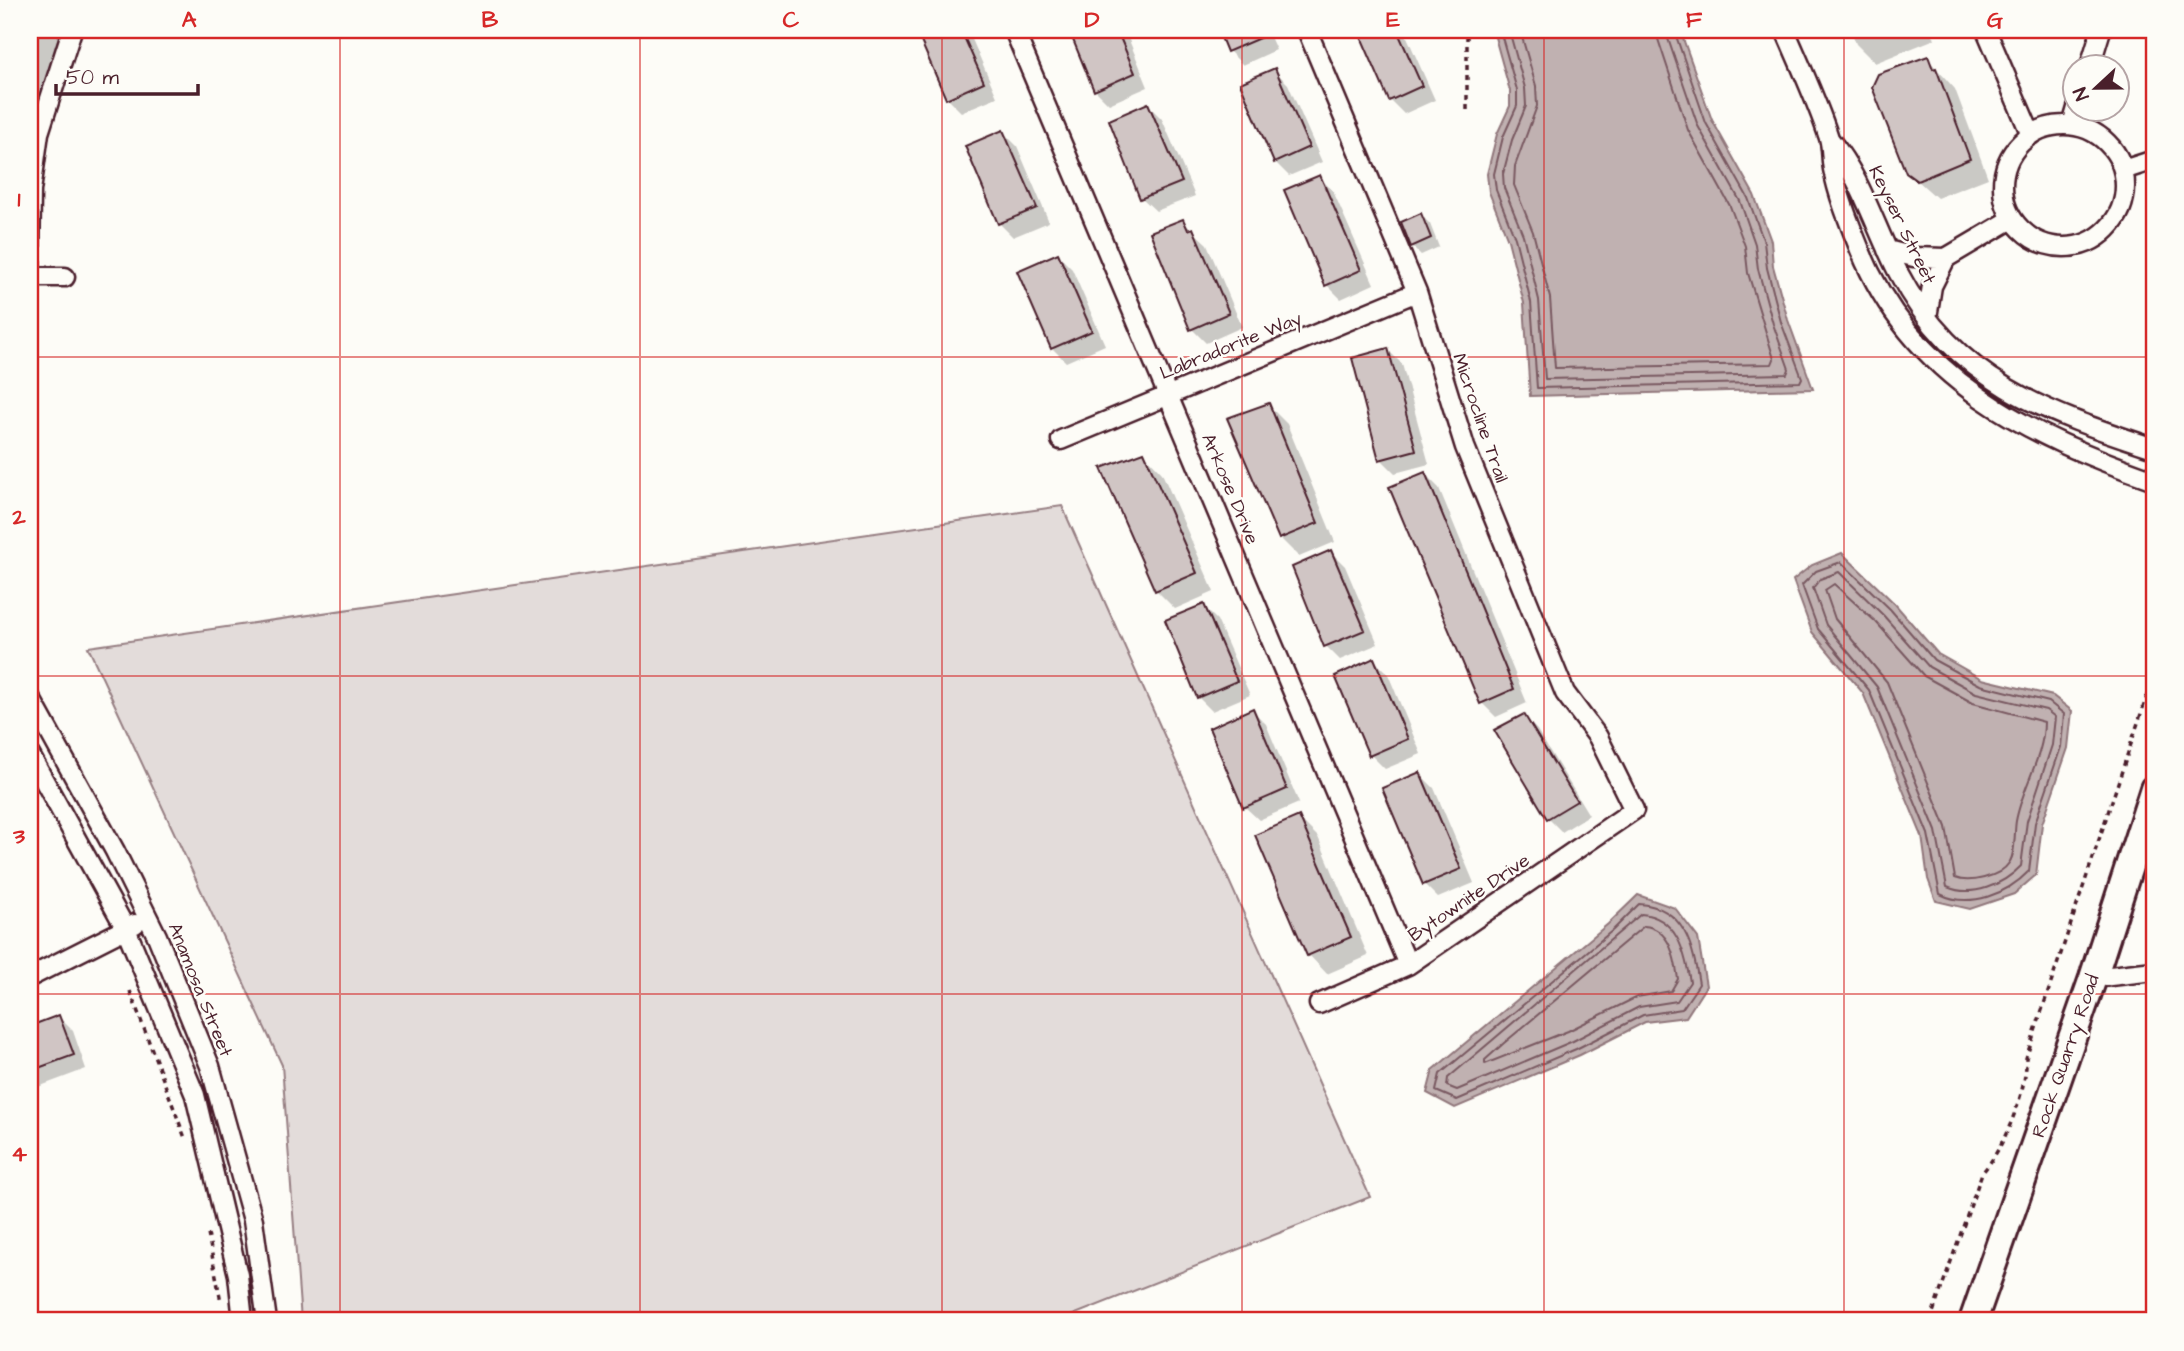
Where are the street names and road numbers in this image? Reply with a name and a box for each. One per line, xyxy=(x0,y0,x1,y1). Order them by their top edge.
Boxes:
street label: Keyser Street xyxy=(1861,161,1942,289)
street label: Labradorite Way xyxy=(1156,305,1307,388)
street label: Microcline Trail xyxy=(1445,350,1515,486)
street label: Arkose Drive xyxy=(1194,429,1266,549)
street label: Bytownite Drive xyxy=(1403,847,1536,950)
street label: Anamosa Street xyxy=(161,919,239,1061)
street label: Rock Quarry Road xyxy=(2025,971,2108,1142)

